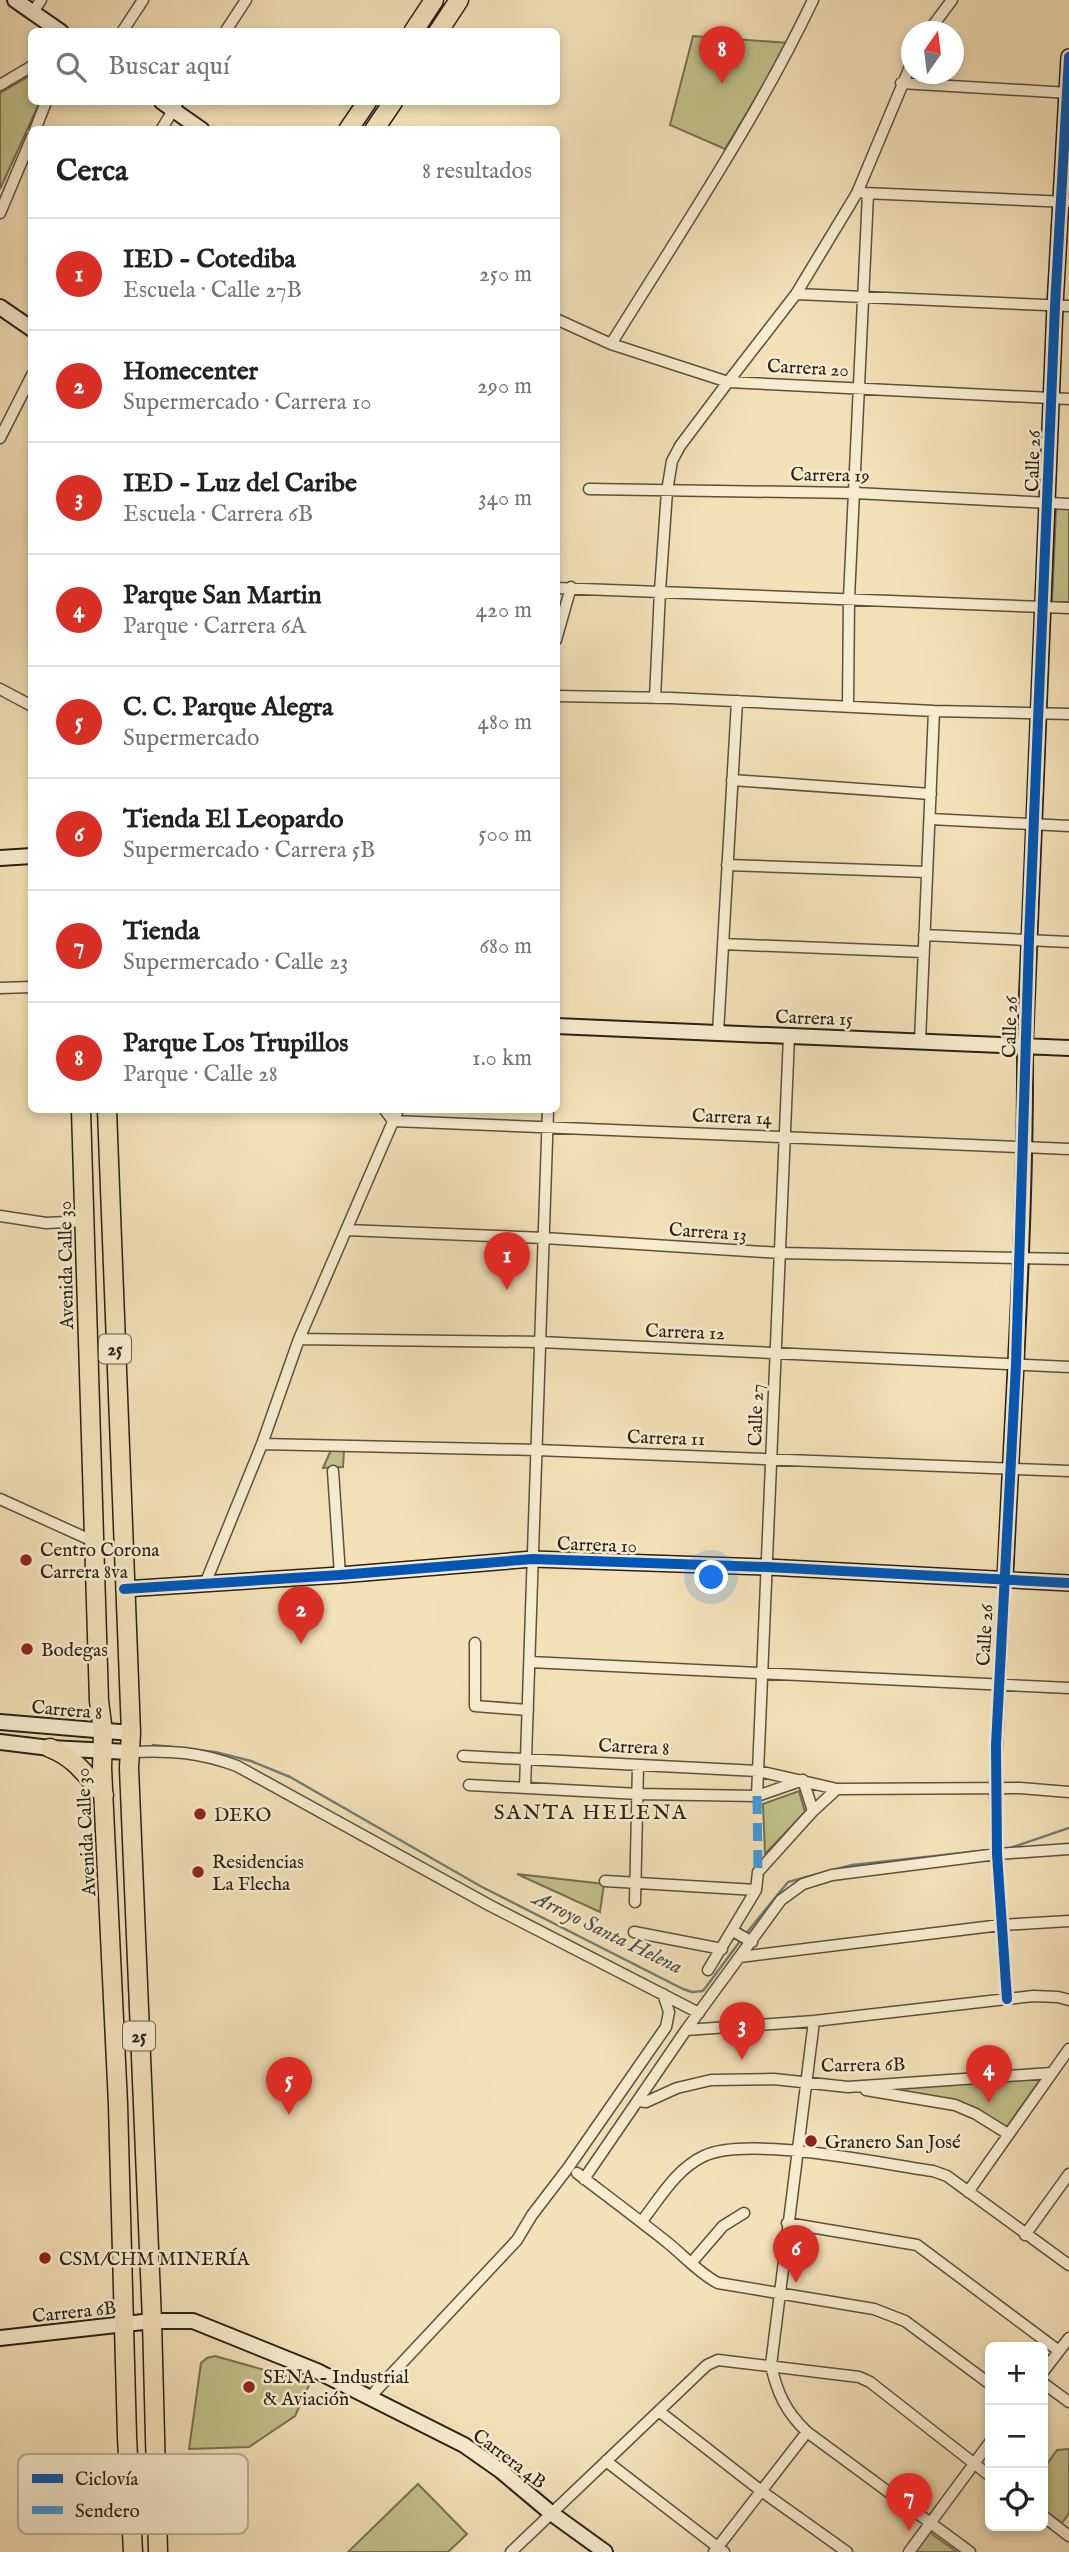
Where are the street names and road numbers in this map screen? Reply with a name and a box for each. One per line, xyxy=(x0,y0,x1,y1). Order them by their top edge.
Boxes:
street label: Carrera 20 xyxy=(766,355,849,383)
street label: Calle 26 xyxy=(1021,429,1047,492)
street label: Carrera 19 xyxy=(790,463,870,489)
street label: Calle 26 xyxy=(998,995,1024,1058)
street label: Carrera 15 xyxy=(775,1006,853,1032)
street label: Carrera 14 xyxy=(691,1105,773,1131)
street label: Avenida Calle 30 xyxy=(54,1201,80,1330)
street label: Carrera 13 xyxy=(668,1218,748,1248)
street label: Carrera 12 xyxy=(645,1320,725,1346)
road number: 25 xyxy=(99,1334,131,1364)
street label: Calle 27 xyxy=(744,1383,770,1447)
street label: Carrera 11 xyxy=(627,1426,705,1452)
street label: Carrera 10 xyxy=(556,1533,637,1559)
street label: Calle 26 xyxy=(972,1603,1000,1667)
street label: Carrera 8 xyxy=(30,1696,103,1726)
street label: Carrera 8 xyxy=(598,1734,670,1762)
street label: Avenida Calle 30 xyxy=(72,1767,102,1898)
road number: 25 xyxy=(123,2022,155,2050)
street label: Carrera 6B xyxy=(821,2053,905,2079)
street label: Carrera 6B xyxy=(31,2297,117,2329)
street label: Carrera 4B xyxy=(467,2424,550,2495)

